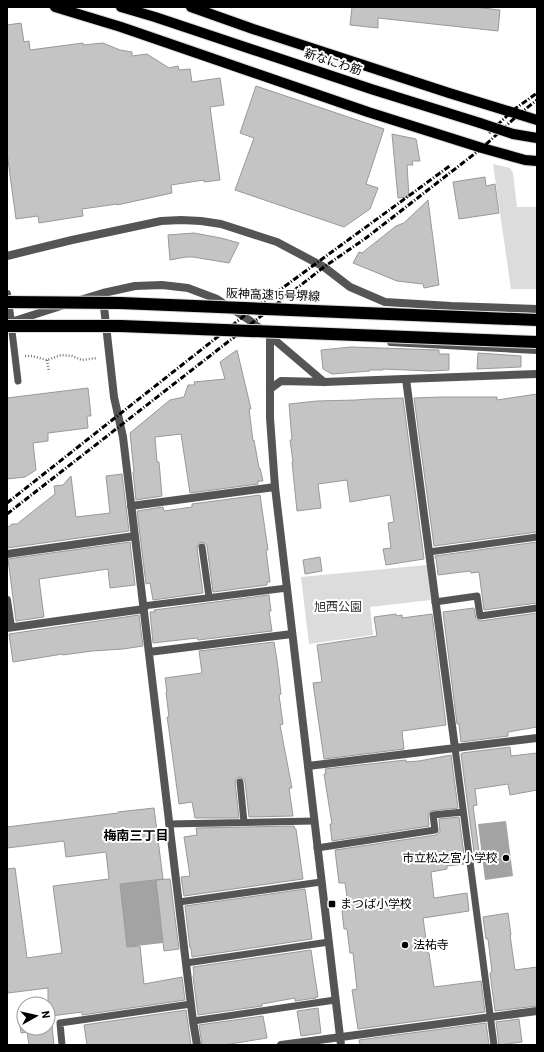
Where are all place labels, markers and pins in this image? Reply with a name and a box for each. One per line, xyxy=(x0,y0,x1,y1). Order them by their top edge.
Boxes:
place label: 市立松之宮小学校 xyxy=(402,850,498,864)
marker: 市立松之宮小学校 xyxy=(501,853,511,863)
place label: まつば小学校 xyxy=(340,896,412,910)
marker: まつば小学校 xyxy=(327,899,337,909)
place label: 法祐寺 xyxy=(413,937,449,951)
marker: 法祐寺 xyxy=(400,940,410,950)

